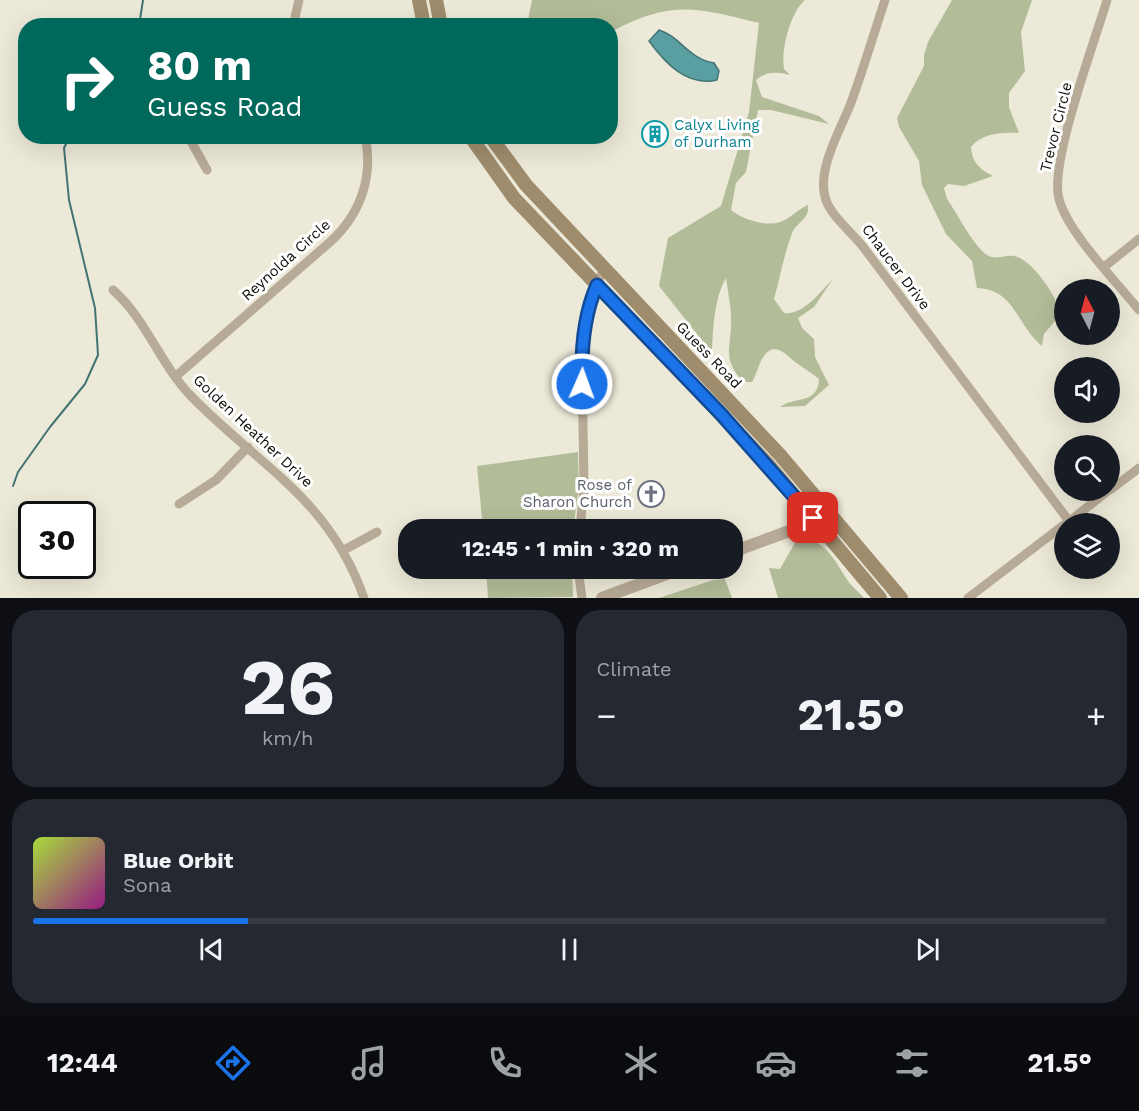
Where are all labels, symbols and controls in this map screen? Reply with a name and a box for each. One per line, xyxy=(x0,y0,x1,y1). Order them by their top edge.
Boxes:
text: 80 m xyxy=(147,41,252,90)
icon: right xyxy=(48,42,126,120)
street label: Trevor Circle xyxy=(1036,80,1076,174)
text: Guess Road xyxy=(147,91,302,123)
place label: Calyx Living of Durham xyxy=(674,116,760,151)
building icon: Calyx Living of Durham xyxy=(640,119,670,149)
street label: Reynolda Circle xyxy=(238,215,334,305)
street label: Chaucer Drive xyxy=(858,221,934,313)
north arrow xyxy=(1054,279,1120,345)
map controls xyxy=(1054,279,1120,579)
street label: Guess Road xyxy=(673,318,745,392)
position arrow xyxy=(550,352,614,416)
button: sound xyxy=(1054,357,1120,423)
street label: Golden Heather Drive xyxy=(189,371,317,491)
button: search xyxy=(1054,435,1120,501)
place label: Rose of Sharon Church xyxy=(523,476,632,511)
church icon: Rose of Sharon Church xyxy=(636,479,666,509)
pin xyxy=(787,492,838,543)
speed limit sign: 30 xyxy=(18,501,96,579)
icon: arrive xyxy=(796,501,829,534)
button: layers xyxy=(1054,513,1120,579)
text: 12:45 · 1 min · 320 m xyxy=(462,536,679,561)
text: 26 xyxy=(240,641,335,733)
text: Climate xyxy=(597,657,672,681)
text: 21.5° xyxy=(797,688,905,741)
text: − xyxy=(597,696,616,735)
text: + xyxy=(1086,696,1106,735)
text: km/h xyxy=(262,726,314,750)
text: Blue Orbit xyxy=(123,848,233,873)
text: Sona xyxy=(123,873,172,897)
icon: previous xyxy=(195,933,228,966)
icon: pause xyxy=(553,933,586,966)
icon: next xyxy=(911,933,944,966)
icon: directions xyxy=(212,1042,254,1084)
icon: music xyxy=(348,1042,390,1084)
icon: phone xyxy=(484,1042,526,1084)
icon: climate xyxy=(620,1042,662,1084)
icon: car xyxy=(755,1042,797,1084)
icon: filters xyxy=(891,1042,933,1084)
text: 12:44 xyxy=(47,1047,118,1079)
text: 21.5° xyxy=(1027,1047,1092,1079)

